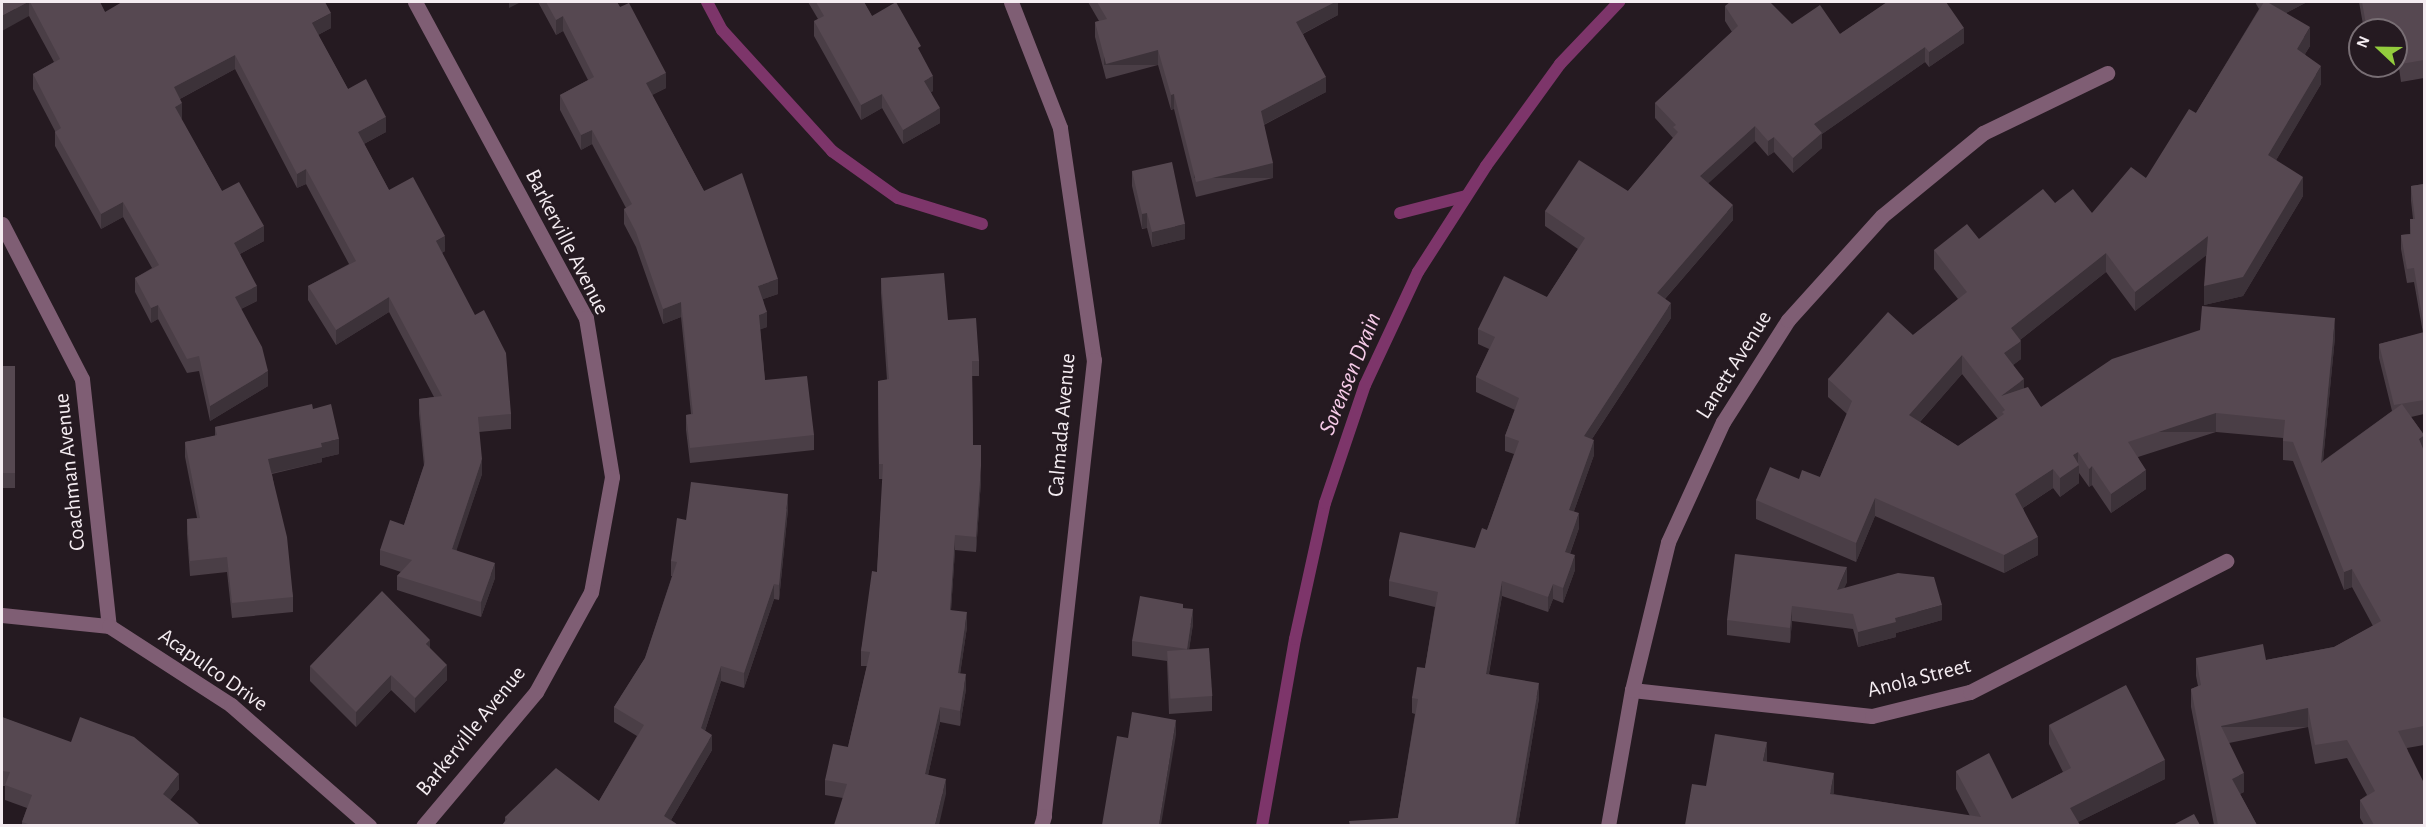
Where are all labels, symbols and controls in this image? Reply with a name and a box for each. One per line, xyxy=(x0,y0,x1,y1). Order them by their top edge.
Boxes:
north arrow xyxy=(2348,18,2408,78)
text: N xyxy=(2354,34,2373,50)
street label: Barkerville Avenue xyxy=(519,165,615,319)
street label: Lanett Avenue xyxy=(1690,306,1778,424)
water label: Sorensen Drain xyxy=(1313,309,1389,439)
street label: Calmada Avenue xyxy=(1043,352,1081,498)
street label: Coachman Avenue xyxy=(49,392,91,552)
street label: Acapulco Drive xyxy=(153,623,273,717)
street label: Anola Street xyxy=(1865,652,1973,704)
street label: Barkerville Avenue xyxy=(411,661,531,801)

